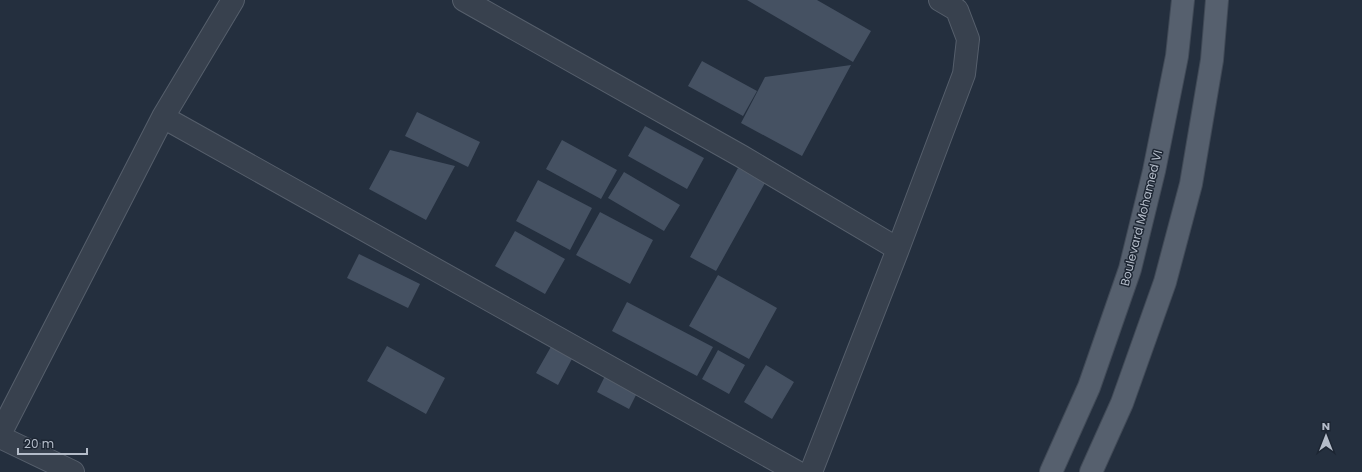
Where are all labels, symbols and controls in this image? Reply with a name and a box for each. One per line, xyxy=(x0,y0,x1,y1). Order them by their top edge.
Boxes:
street label: Boulevard Mohamed VI xyxy=(1116,148,1166,288)
north arrow xyxy=(1306,416,1346,456)
text: N xyxy=(1322,418,1330,434)
scale bar xyxy=(18,430,87,456)
text: 20 m xyxy=(24,435,54,452)

